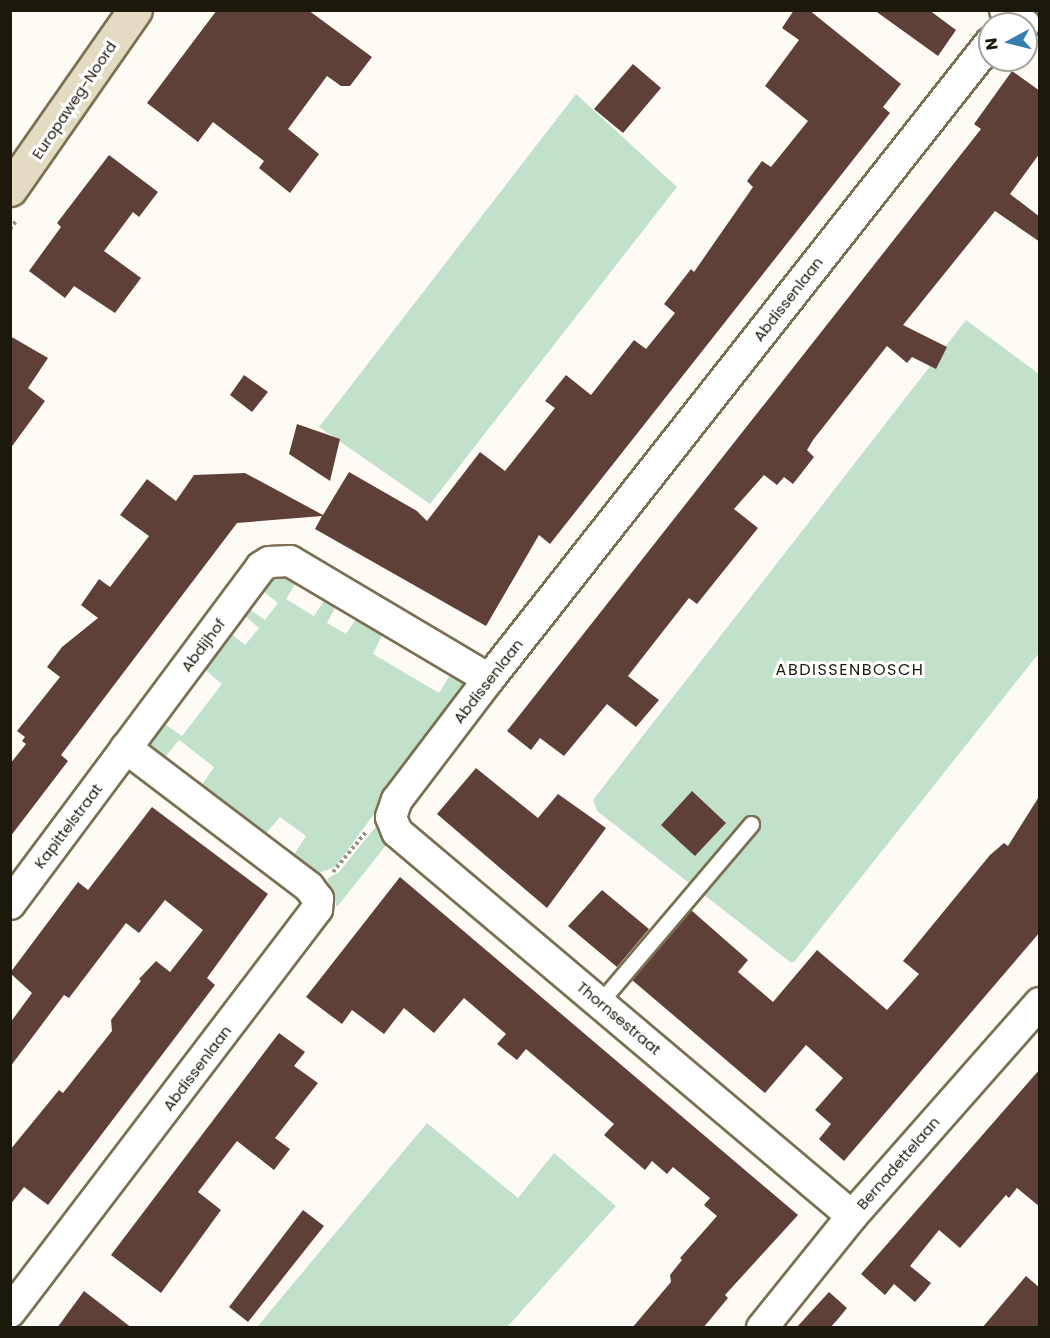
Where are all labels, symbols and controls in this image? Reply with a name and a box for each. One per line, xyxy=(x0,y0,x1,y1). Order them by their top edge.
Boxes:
north arrow xyxy=(978,12,1038,72)
text: N xyxy=(979,37,1004,51)
street label: Europaweg-Noord xyxy=(28,38,120,162)
street label: Abdissenlaan xyxy=(749,253,827,345)
street label: Abdijhof xyxy=(177,615,229,675)
street label: Abdissenlaan xyxy=(449,635,527,727)
district label: ABDISSENBOSCH xyxy=(776,660,924,680)
street label: Kapittelstraat xyxy=(30,780,106,872)
street label: Thornsestraat xyxy=(573,978,665,1058)
street label: Abdissenlaan xyxy=(159,1022,235,1114)
street label: Bernadettelaan xyxy=(853,1113,943,1213)

